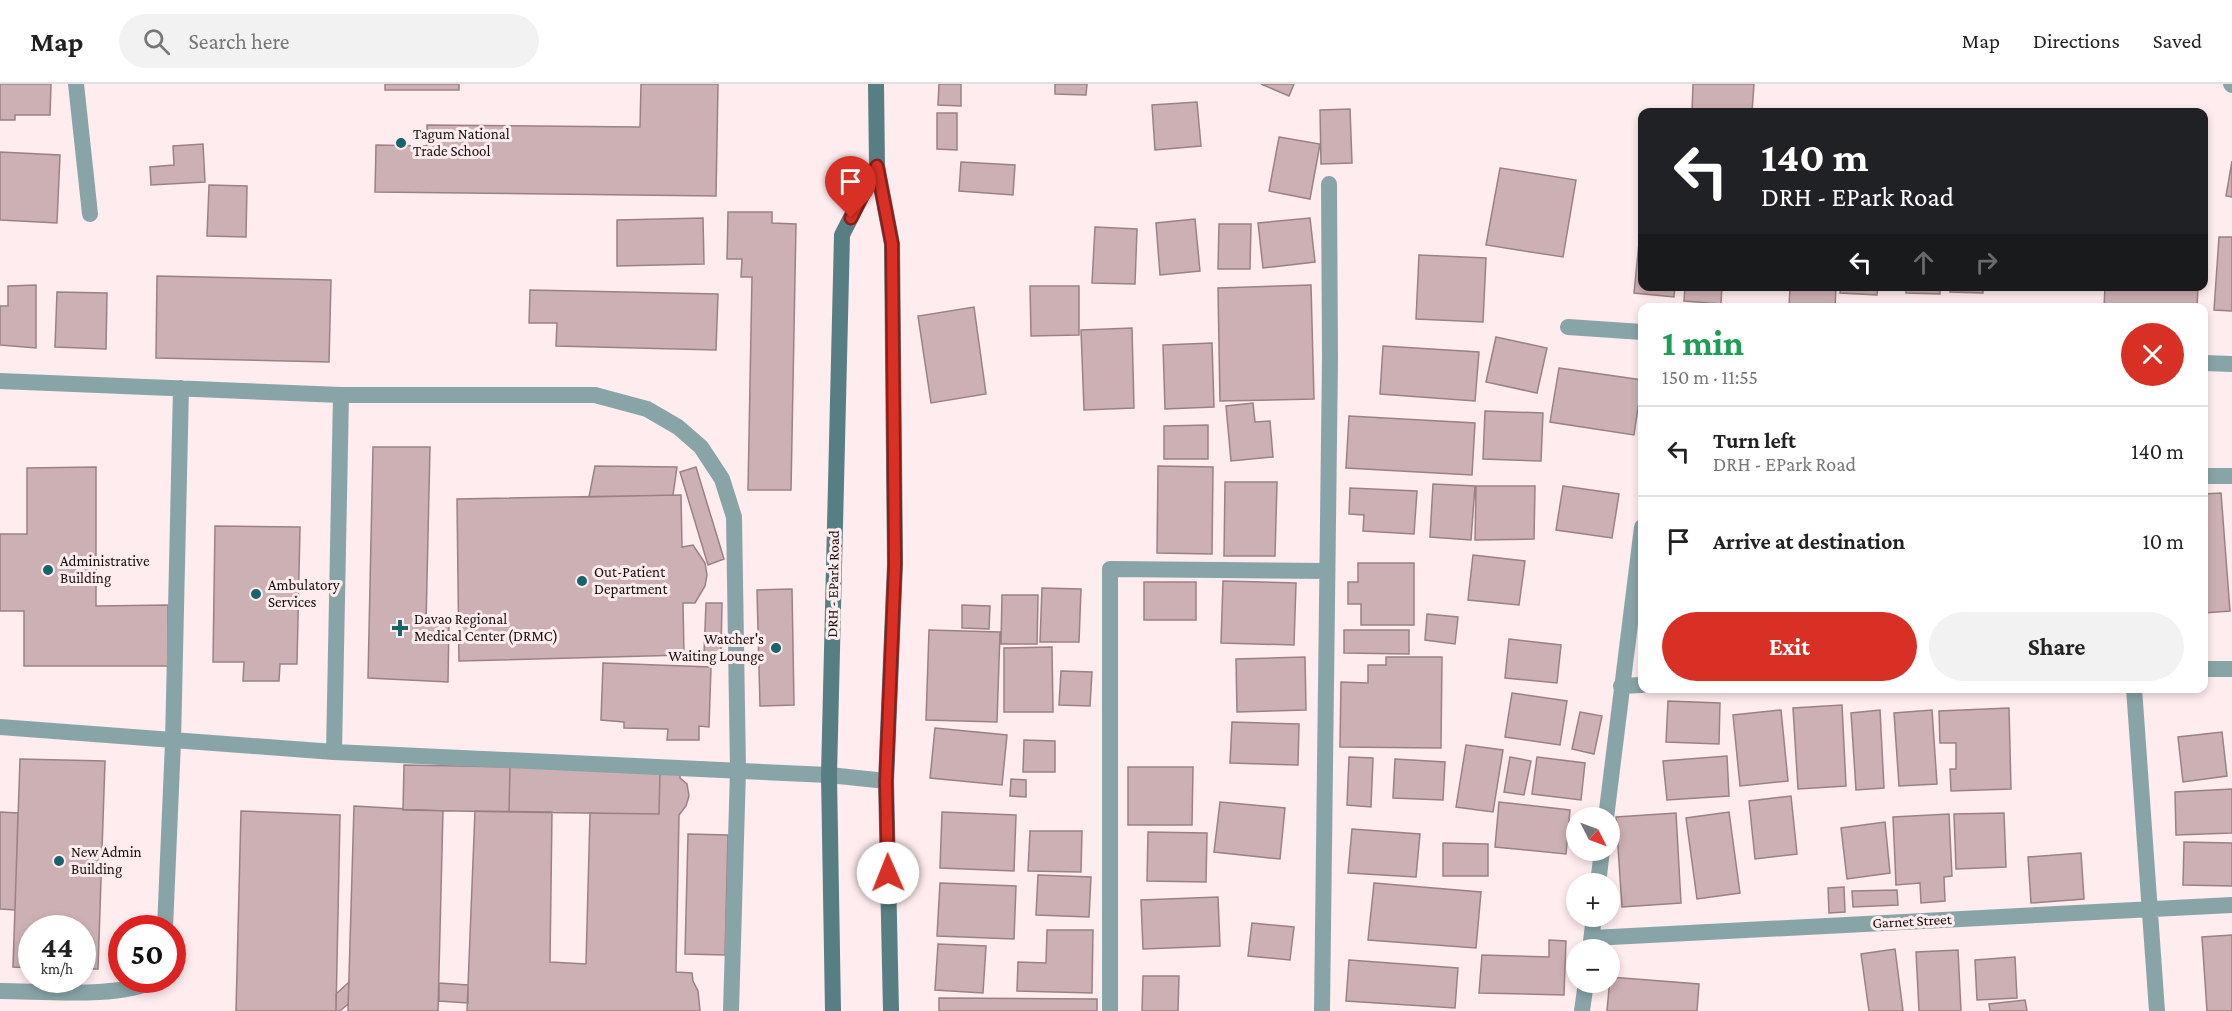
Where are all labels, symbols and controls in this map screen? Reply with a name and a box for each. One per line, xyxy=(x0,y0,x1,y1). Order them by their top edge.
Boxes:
search box xyxy=(119,14,539,68)
icon: search xyxy=(140,25,173,58)
text: Map xyxy=(30,26,83,57)
text: Search here xyxy=(188,29,289,54)
text: Map xyxy=(1962,29,2000,53)
text: Directions xyxy=(2033,29,2120,53)
text: Saved xyxy=(2153,29,2202,53)
place label: Tagum National Trade School xyxy=(413,126,510,159)
icon: left xyxy=(1662,132,1740,210)
text: 140 m xyxy=(1761,133,1869,180)
marker: Tagum National Trade School xyxy=(394,136,408,150)
pin xyxy=(825,156,876,218)
icon: arrive xyxy=(834,165,867,198)
text: DRH - EPark Road xyxy=(1761,182,1954,212)
icon: left xyxy=(1844,246,1877,279)
icon: ahead xyxy=(1907,246,1940,279)
icon: right xyxy=(1970,246,2003,279)
text: 1 min xyxy=(1662,323,1744,363)
button: close xyxy=(2121,323,2184,386)
text: 150 m · 11:55 xyxy=(1662,366,1758,388)
text: Turn left xyxy=(1713,428,1796,453)
icon: left xyxy=(1662,435,1695,468)
text: 140 m xyxy=(2131,439,2184,464)
text: DRH - EPark Road xyxy=(1713,453,1856,475)
icon: arrive xyxy=(1662,525,1695,558)
text: Arrive at destination xyxy=(1713,529,1905,554)
text: 10 m xyxy=(2142,529,2184,554)
street label: DRH - EPark Road xyxy=(824,530,842,638)
place label: Administrative Building xyxy=(60,553,150,587)
marker: Administrative Building xyxy=(41,563,55,577)
place label: Out-Patient Department xyxy=(594,564,668,598)
marker: Out-Patient Department xyxy=(575,574,589,588)
place label: Ambulatory Services xyxy=(268,577,340,610)
marker: Ambulatory Services xyxy=(249,587,263,601)
place label: Davao Regional Medical Center (DRMC) xyxy=(414,611,558,645)
button: Exit xyxy=(1662,612,1917,681)
button: Share xyxy=(1929,612,2184,681)
marker: Davao Regional Medical Center (DRMC) xyxy=(391,619,409,637)
place label: Watcher's Waiting Lounge xyxy=(668,631,764,665)
marker: Watcher's Waiting Lounge xyxy=(769,641,783,655)
north arrow xyxy=(1566,807,1620,861)
map controls xyxy=(1566,807,1620,993)
position arrow xyxy=(856,841,920,905)
place label: New Admin Building xyxy=(71,844,142,878)
marker: New Admin Building xyxy=(52,854,66,868)
button: + xyxy=(1566,873,1620,927)
street label: Garnet Street xyxy=(1872,911,1953,931)
speed limit sign: 50 xyxy=(108,915,186,993)
text: 44 xyxy=(41,930,73,963)
button: − xyxy=(1566,939,1620,993)
text: km/h xyxy=(41,961,73,977)

